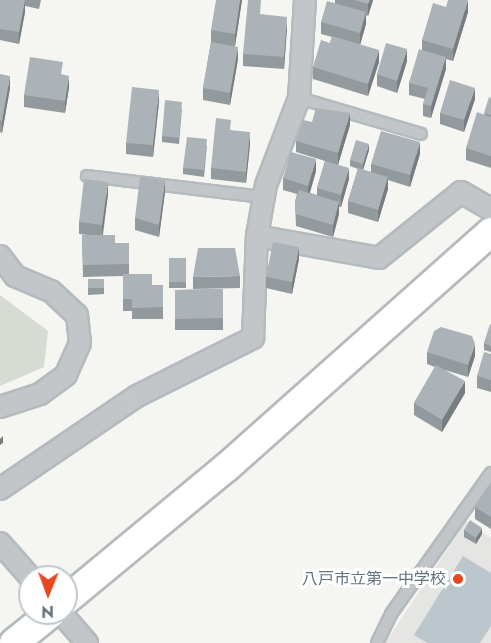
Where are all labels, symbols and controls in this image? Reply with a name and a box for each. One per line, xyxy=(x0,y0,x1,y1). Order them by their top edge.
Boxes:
north arrow xyxy=(18,565,78,625)
place label: 八戸市立第一中学校 xyxy=(302,569,446,589)
marker: 八戸市立第一中学校 xyxy=(451,572,465,586)
text: N xyxy=(41,600,54,623)

